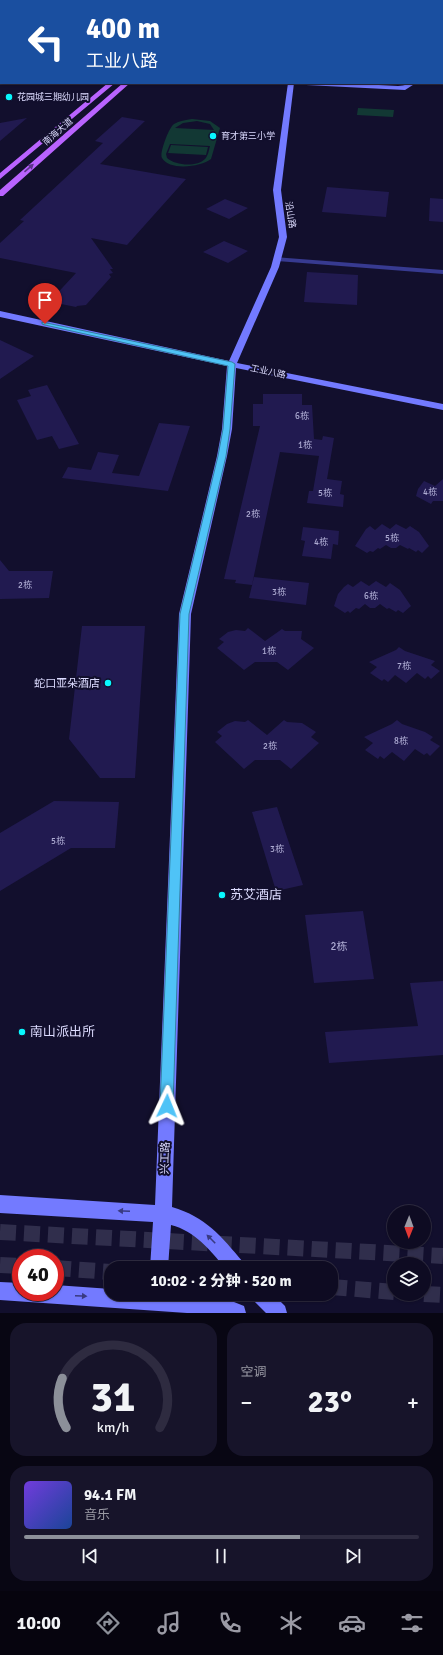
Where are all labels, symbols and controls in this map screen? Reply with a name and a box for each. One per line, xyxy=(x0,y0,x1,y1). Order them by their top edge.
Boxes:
text: 400 m xyxy=(86,12,160,46)
icon: left xyxy=(20,16,72,68)
text: 工业八路 xyxy=(86,50,158,72)
marker: 花园城三期幼儿园 xyxy=(4,92,14,102)
place label: 花园城三期幼儿园 xyxy=(17,92,89,103)
street label: 南海大道 xyxy=(41,116,75,148)
marker: 育才第三小学 xyxy=(208,131,218,141)
place label: 育才第三小学 xyxy=(221,131,275,142)
one-way arrow xyxy=(24,164,35,173)
street label: 沿山路 xyxy=(282,201,298,229)
pin xyxy=(28,283,62,324)
icon: arrive xyxy=(34,289,56,311)
street label: 工业八路 xyxy=(249,363,287,381)
house number: 6栋 xyxy=(295,410,309,422)
house number: 1栋 xyxy=(298,439,312,451)
house number: 4栋 xyxy=(423,486,437,498)
house number: 5栋 xyxy=(318,487,332,499)
house number: 2栋 xyxy=(246,508,260,520)
house number: 5栋 xyxy=(385,532,399,544)
house number: 4栋 xyxy=(314,536,328,548)
house number: 2栋 xyxy=(18,579,32,591)
house number: 3栋 xyxy=(272,586,286,598)
house number: 6栋 xyxy=(364,590,378,602)
house number: 1栋 xyxy=(262,645,276,657)
house number: 7栋 xyxy=(397,660,411,672)
place label: 蛇口亚朵酒店 xyxy=(34,677,100,690)
marker: 蛇口亚朵酒店 xyxy=(103,678,113,688)
house number: 8栋 xyxy=(394,735,408,747)
house number: 2栋 xyxy=(263,740,277,752)
house number: 5栋 xyxy=(51,835,65,847)
house number: 3栋 xyxy=(270,843,284,855)
place label: 苏艾酒店 xyxy=(230,887,282,903)
marker: 苏艾酒店 xyxy=(217,890,227,900)
house number: 2栋 xyxy=(331,940,347,953)
place label: 南山派出所 xyxy=(30,1024,95,1040)
marker: 南山派出所 xyxy=(17,1027,27,1037)
position arrow xyxy=(146,1085,188,1127)
street label: 兴工路 xyxy=(158,1141,172,1175)
north arrow xyxy=(387,1205,431,1249)
map controls xyxy=(387,1205,431,1301)
one-way arrow xyxy=(118,1208,130,1215)
one-way arrow xyxy=(206,1234,216,1244)
speed limit sign: 40 xyxy=(12,1249,64,1301)
button: layers xyxy=(387,1257,431,1301)
text: 10:02 · 2 分钟 · 520 m xyxy=(150,1272,292,1290)
one-way arrow xyxy=(75,1292,87,1299)
text: 空调 xyxy=(241,1364,267,1380)
text: 31 xyxy=(91,1371,136,1422)
text: 23° xyxy=(308,1384,352,1421)
text: − xyxy=(241,1389,252,1416)
text: + xyxy=(407,1389,419,1416)
text: km/h xyxy=(97,1418,129,1435)
text: 94.1 FM xyxy=(84,1486,136,1504)
text: 音乐 xyxy=(84,1507,110,1523)
icon: previous xyxy=(79,1545,101,1567)
icon: pause xyxy=(210,1545,232,1567)
icon: next xyxy=(342,1545,364,1567)
icon: directions xyxy=(94,1609,122,1637)
icon: music xyxy=(155,1609,183,1637)
icon: phone xyxy=(216,1609,244,1637)
icon: climate xyxy=(277,1609,305,1637)
icon: car xyxy=(338,1609,366,1637)
icon: filters xyxy=(398,1609,426,1637)
text: 10:00 xyxy=(16,1612,61,1634)

